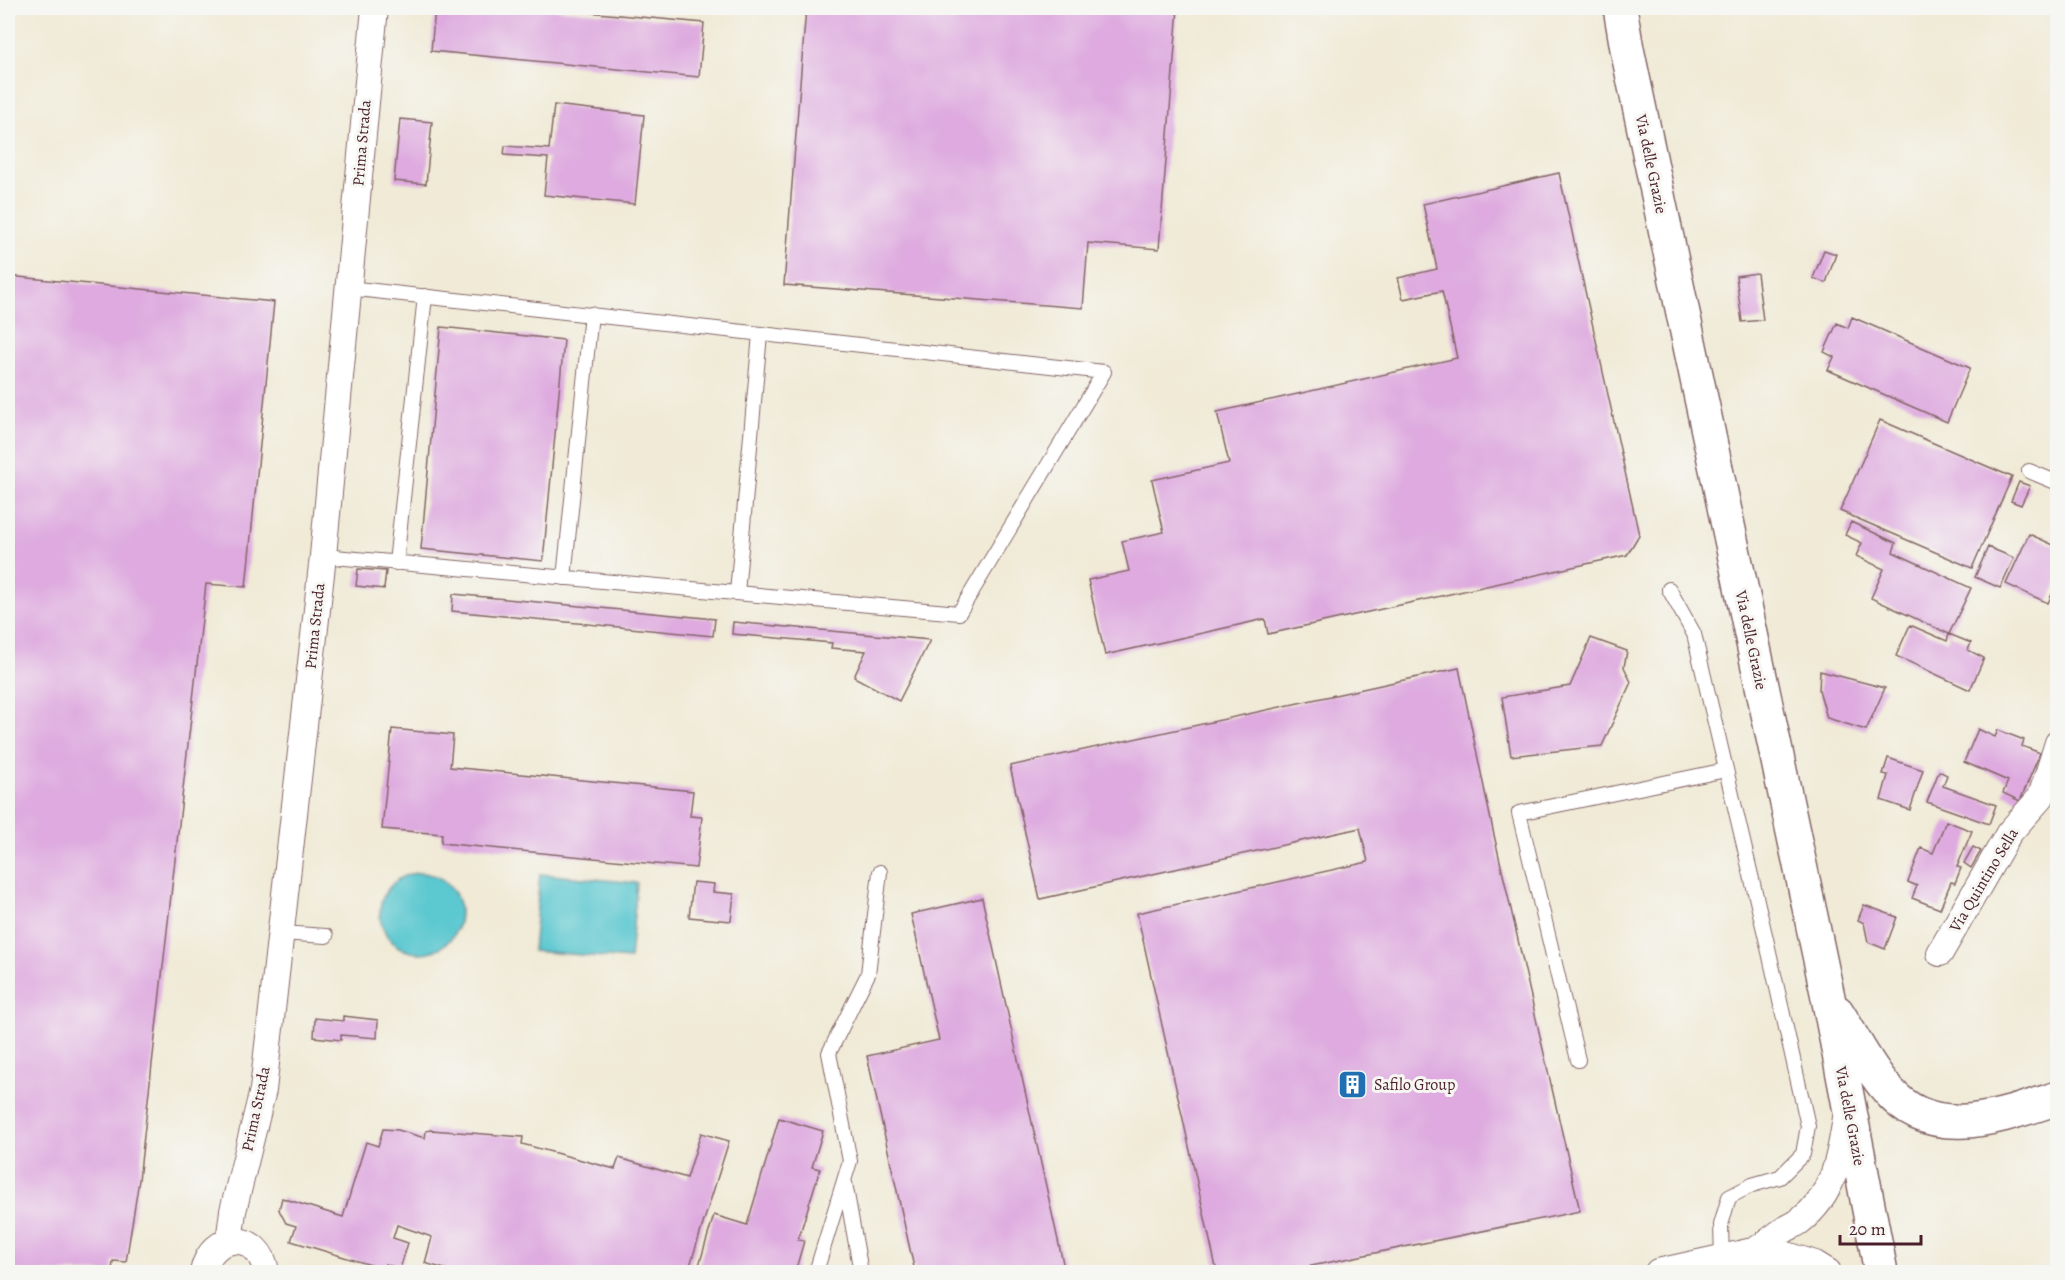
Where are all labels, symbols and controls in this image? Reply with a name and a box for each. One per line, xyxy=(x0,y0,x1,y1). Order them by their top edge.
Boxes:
street label: Prima Strada xyxy=(347,98,377,187)
street label: Via delle Grazie xyxy=(1630,111,1672,216)
street label: Prima Strada xyxy=(300,581,331,670)
street label: Via delle Grazie xyxy=(1730,587,1772,692)
street label: Via Quintino Sella xyxy=(1944,823,2024,937)
street label: Via delle Grazie xyxy=(1829,1063,1870,1168)
street label: Prima Strada xyxy=(236,1064,276,1154)
building icon: Safilo Group xyxy=(1337,1069,1369,1101)
place label: Safilo Group xyxy=(1374,1074,1455,1096)
scale bar xyxy=(1840,1208,1921,1246)
text: 20 m xyxy=(1849,1217,1886,1241)

